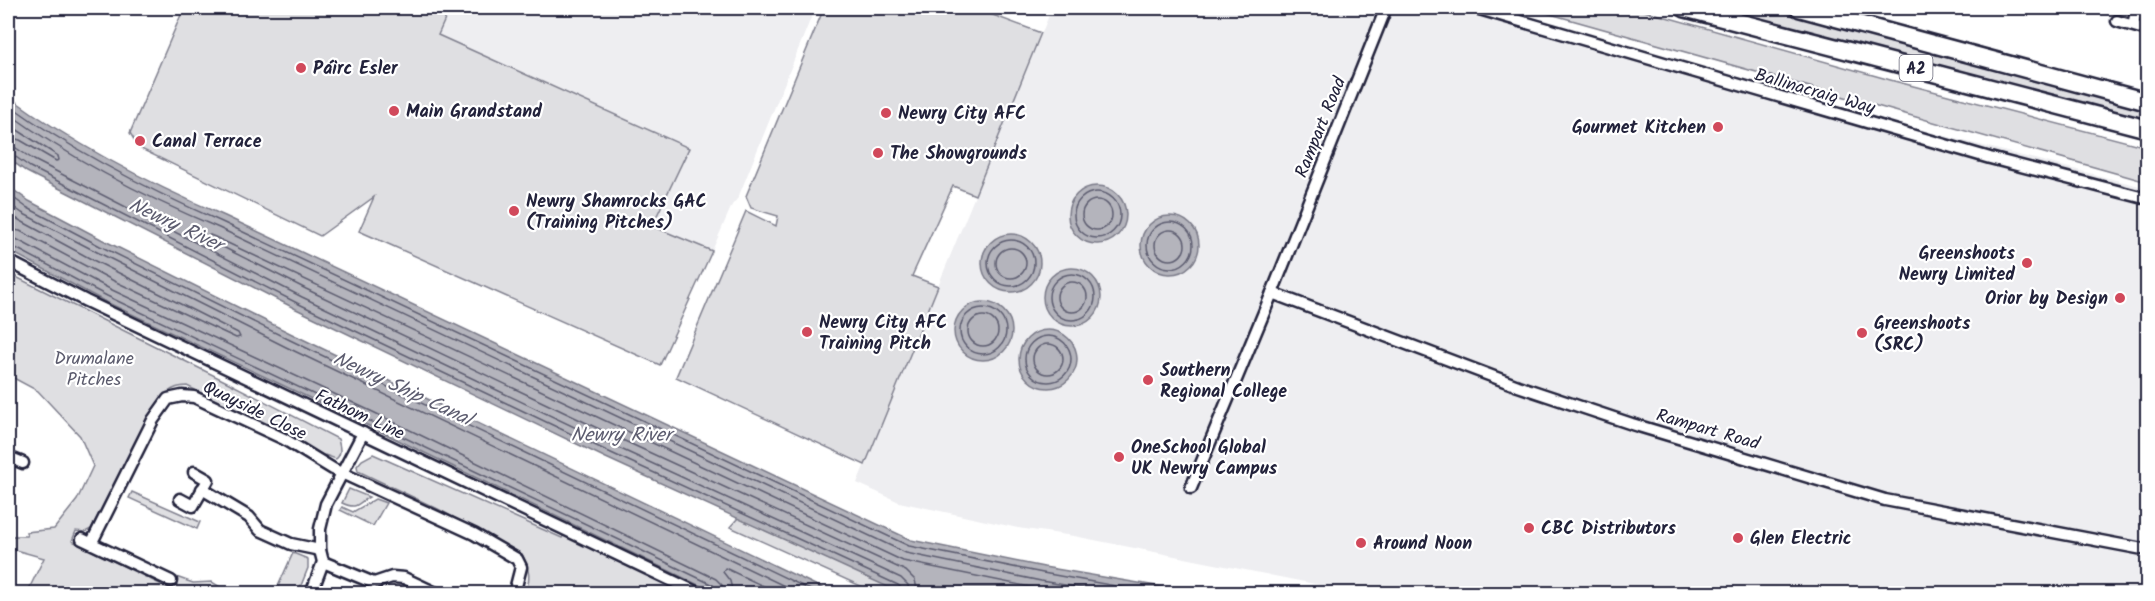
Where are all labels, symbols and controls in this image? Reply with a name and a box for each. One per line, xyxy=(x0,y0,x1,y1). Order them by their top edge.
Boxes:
place label: Páirc Esler xyxy=(313,55,399,84)
road number: A2 xyxy=(1900,55,1932,81)
marker: Páirc Esler xyxy=(294,61,308,75)
street label: Ballinacraig Way xyxy=(1751,61,1879,124)
street label: Rampart Road xyxy=(1288,72,1355,182)
place label: Main Grandstand xyxy=(406,98,542,127)
place label: Newry City AFC xyxy=(898,100,1026,129)
marker: Main Grandstand xyxy=(387,104,401,118)
marker: Newry City AFC xyxy=(879,106,893,120)
place label: Gourmet Kitchen xyxy=(1572,114,1706,143)
marker: Gourmet Kitchen xyxy=(1711,120,1725,134)
place label: Canal Terrace xyxy=(152,128,262,157)
marker: Canal Terrace xyxy=(133,134,147,148)
place label: The Showgrounds xyxy=(890,140,1028,169)
marker: The Showgrounds xyxy=(871,146,885,160)
place label: Newry Shamrocks GAC (Training Pitches) xyxy=(526,188,707,238)
water label: Newry River xyxy=(123,190,231,263)
marker: Newry Shamrocks GAC (Training Pitches) xyxy=(507,204,521,218)
place label: Greenshoots Newry Limited xyxy=(1899,240,2016,290)
marker: Greenshoots Newry Limited xyxy=(2020,256,2034,270)
place label: Orior by Design xyxy=(1985,285,2108,314)
marker: Orior by Design xyxy=(2113,291,2127,305)
place label: Newry City AFC Training Pitch xyxy=(819,309,947,359)
place label: Greenshoots (SRC) xyxy=(1874,310,1971,360)
marker: Newry City AFC Training Pitch xyxy=(800,325,814,339)
marker: Greenshoots (SRC) xyxy=(1855,326,1869,340)
water label: Newry Ship Canal xyxy=(327,344,481,438)
park label: Drumalane Pitches xyxy=(54,345,134,395)
place label: Southern Regional College xyxy=(1160,357,1287,407)
marker: Southern Regional College xyxy=(1141,373,1155,387)
street label: Quayside Close xyxy=(197,374,311,449)
street label: Fathom Line xyxy=(310,382,409,449)
street label: Rampart Road xyxy=(1652,402,1764,459)
water label: Newry River xyxy=(571,420,676,452)
place label: OneSchool Global UK Newry Campus xyxy=(1131,434,1278,484)
marker: OneSchool Global UK Newry Campus xyxy=(1112,450,1126,464)
place label: CBC Distributors xyxy=(1541,515,1677,544)
marker: CBC Distributors xyxy=(1522,521,1536,535)
place label: Glen Electric xyxy=(1750,525,1852,554)
place label: Around Noon xyxy=(1373,530,1472,559)
marker: Glen Electric xyxy=(1731,531,1745,545)
marker: Around Noon xyxy=(1354,536,1368,550)

